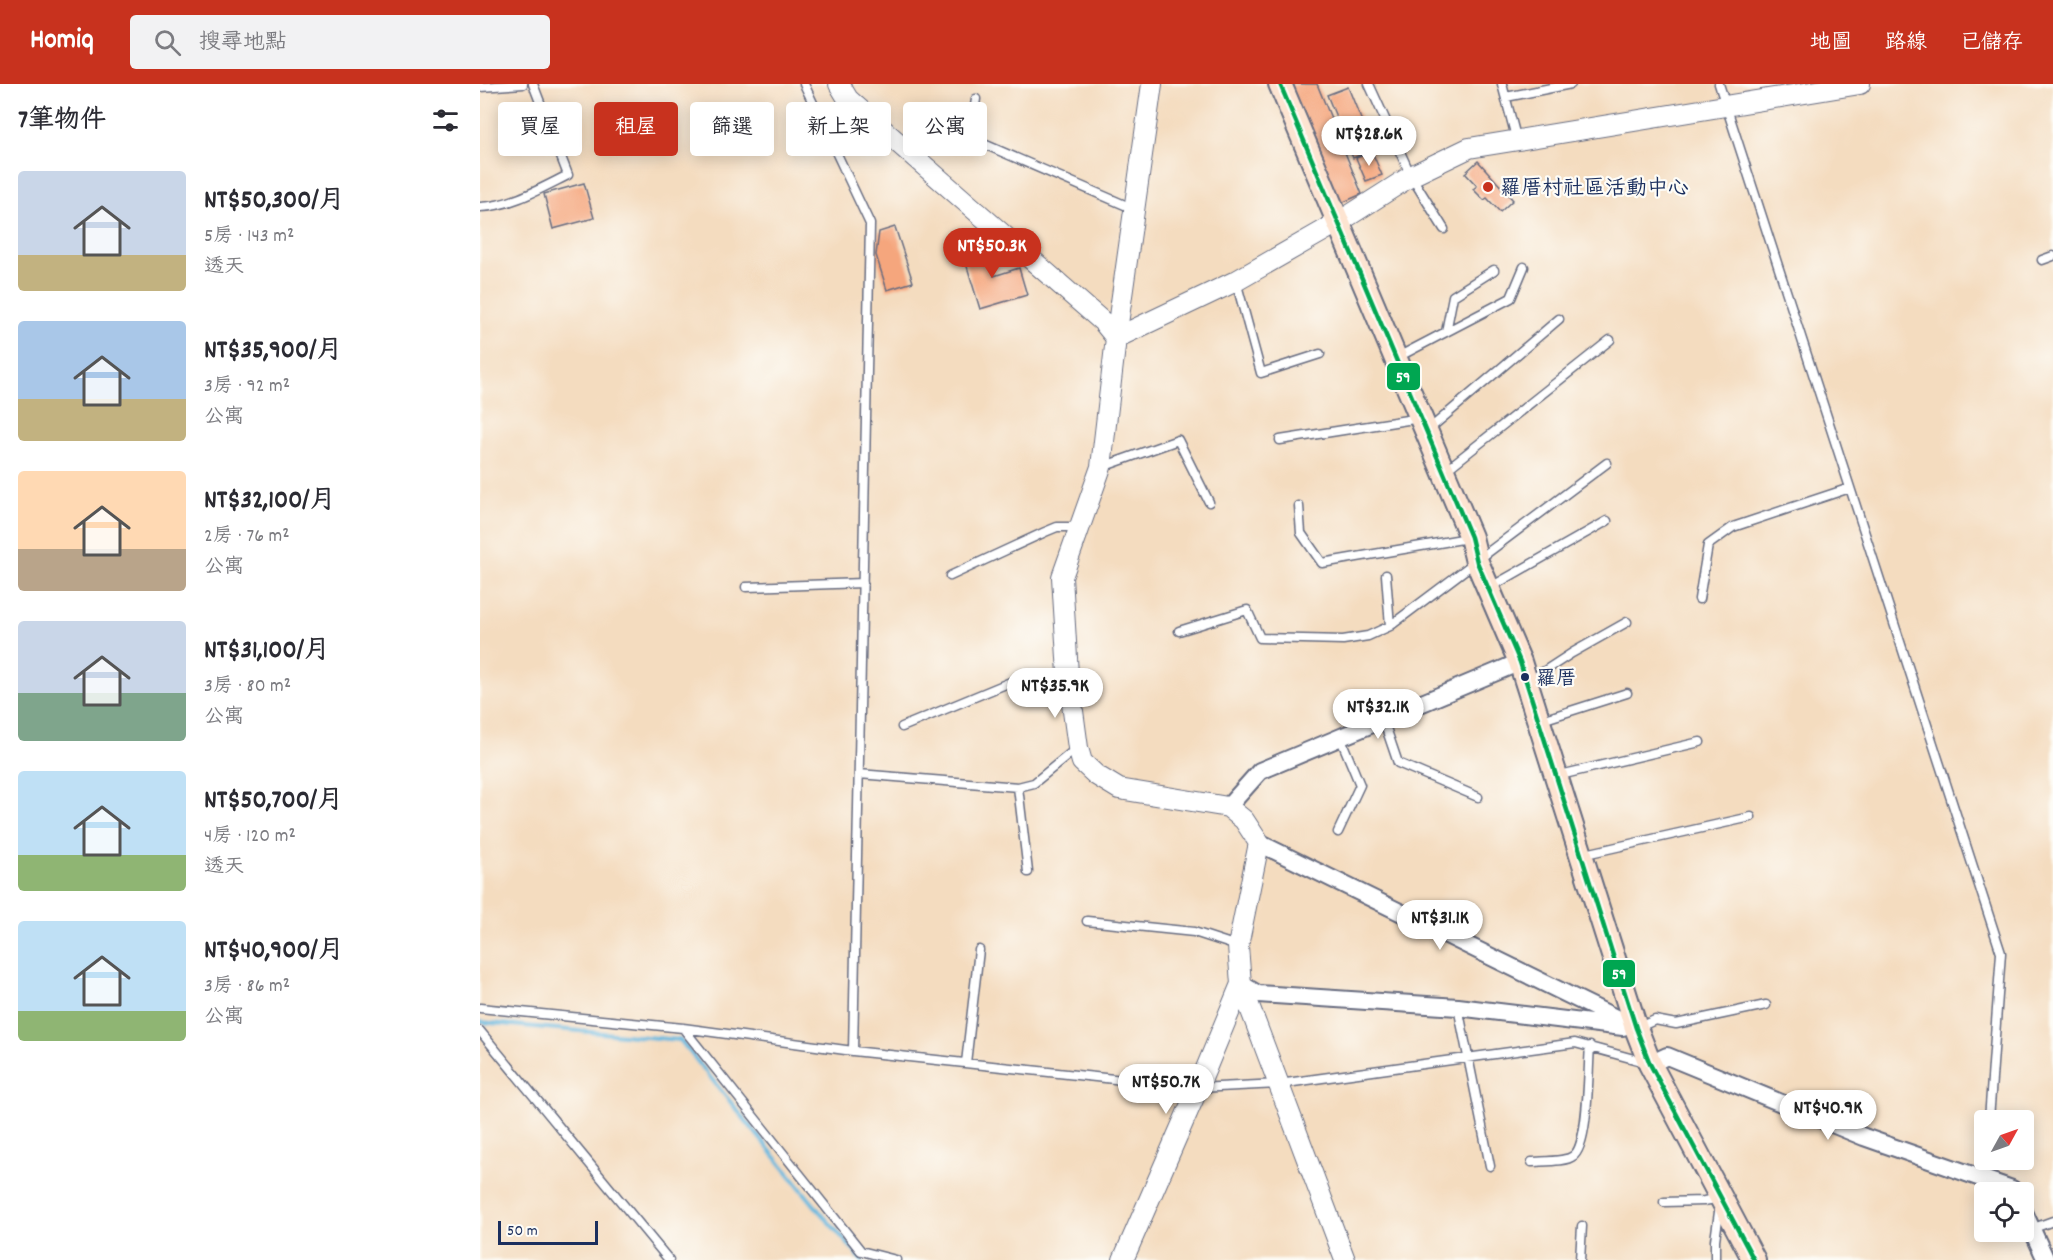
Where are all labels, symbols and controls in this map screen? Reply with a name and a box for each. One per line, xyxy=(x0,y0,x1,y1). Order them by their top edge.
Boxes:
search box xyxy=(130,15,550,69)
text: Homiq xyxy=(30,22,94,62)
icon: search xyxy=(151,26,184,59)
text: 搜尋地點 xyxy=(199,28,287,59)
text: 地圖 xyxy=(1810,29,1852,59)
text: 路線 xyxy=(1885,29,1927,59)
text: 已儲存 xyxy=(1960,29,2023,59)
chip: 買屋 xyxy=(498,102,582,156)
chip: 租屋 xyxy=(594,102,678,156)
chip: 篩選 xyxy=(690,102,774,156)
chip: 新上架 xyxy=(786,102,891,156)
chip: 公寓 xyxy=(903,102,987,156)
text: 7筆物件 xyxy=(18,103,106,140)
icon: filters xyxy=(429,104,462,137)
pin: NT$28.6K xyxy=(1307,116,1431,167)
text: NT$28.6K xyxy=(1335,121,1403,149)
place label: 羅厝村社區活動中心 xyxy=(1500,175,1689,205)
marker: 羅厝村社區活動中心 xyxy=(1481,180,1495,194)
text: NT$50,300/月 xyxy=(204,183,345,220)
icon: home xyxy=(66,195,138,267)
text: 5房 · 143 m² xyxy=(204,223,294,251)
pin: NT$50.3K xyxy=(930,228,1054,279)
text: NT$50.3K xyxy=(957,233,1027,261)
text: 透天 xyxy=(204,254,244,282)
text: NT$35,900/月 xyxy=(204,333,343,370)
icon: home xyxy=(66,345,138,417)
line badge: 59 xyxy=(1386,362,1421,391)
text: 59 xyxy=(1396,367,1410,390)
text: 3房 · 92 m² xyxy=(204,373,290,401)
text: 公寓 xyxy=(204,404,244,432)
text: NT$32,100/月 xyxy=(204,483,336,520)
icon: home xyxy=(66,495,138,567)
text: 2房 · 76 m² xyxy=(204,523,290,551)
text: 公寓 xyxy=(204,554,244,582)
text: NT$31,100/月 xyxy=(204,633,330,670)
icon: home xyxy=(66,645,138,717)
place label: 羅厝 xyxy=(1536,666,1576,694)
pin: NT$35.9K xyxy=(993,668,1117,719)
marker: 羅厝 xyxy=(1519,671,1531,683)
text: 3房 · 80 m² xyxy=(204,673,291,701)
text: NT$35.9K xyxy=(1021,673,1089,701)
pin: NT$32.1K xyxy=(1316,689,1440,740)
text: NT$32.1K xyxy=(1347,694,1409,722)
text: 公寓 xyxy=(204,704,244,732)
text: NT$50,700/月 xyxy=(204,783,343,820)
icon: home xyxy=(66,795,138,867)
text: 4房 · 120 m² xyxy=(204,823,296,851)
text: 透天 xyxy=(204,854,244,882)
pin: NT$31.1K xyxy=(1378,900,1502,951)
text: NT$31.1K xyxy=(1411,905,1469,933)
text: NT$40,900/月 xyxy=(204,933,344,970)
icon: home xyxy=(66,945,138,1017)
line badge: 59 xyxy=(1602,959,1636,988)
text: 59 xyxy=(1612,964,1626,987)
text: 3房 · 86 m² xyxy=(204,973,290,1001)
text: 公寓 xyxy=(204,1004,244,1032)
pin: NT$50.7K xyxy=(1104,1064,1228,1115)
text: NT$50.7K xyxy=(1132,1069,1200,1097)
pin: NT$40.9K xyxy=(1766,1090,1890,1141)
text: NT$40.9K xyxy=(1794,1095,1862,1123)
north arrow xyxy=(1974,1110,2034,1170)
map controls xyxy=(1974,1110,2034,1242)
button: locate xyxy=(1974,1182,2034,1242)
scale bar xyxy=(498,1218,598,1246)
text: 50 m xyxy=(507,1220,538,1243)

